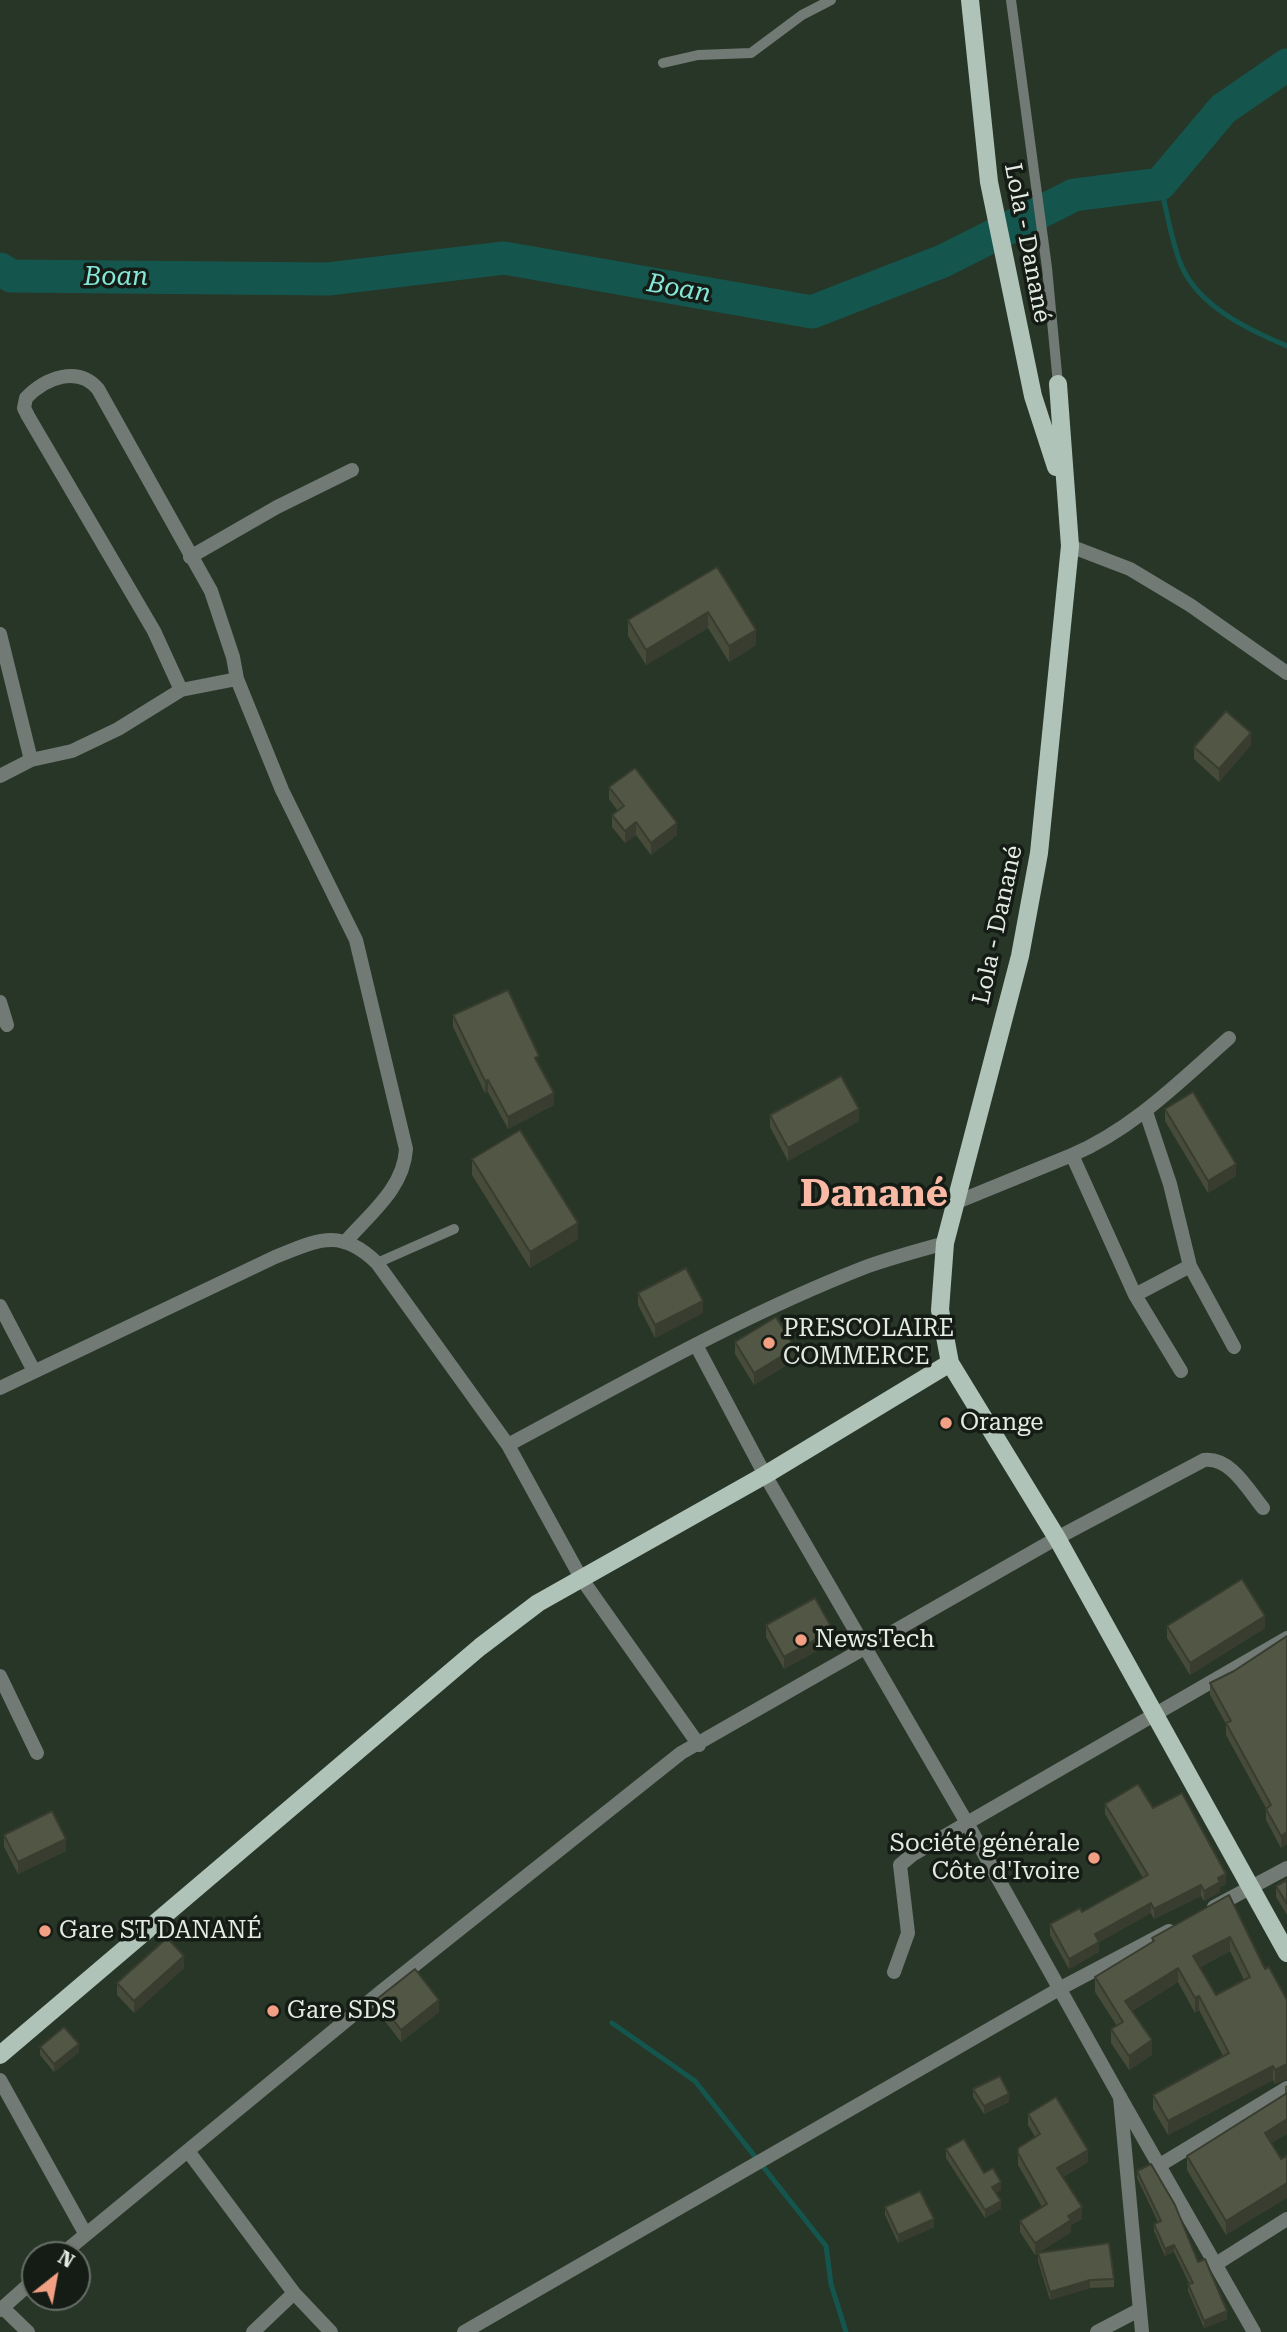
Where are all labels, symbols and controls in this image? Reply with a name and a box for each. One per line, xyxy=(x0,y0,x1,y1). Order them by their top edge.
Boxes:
street label: Lola - Danané xyxy=(997,161,1057,325)
water label: Boan xyxy=(84,261,148,293)
water label: Boan xyxy=(645,268,713,310)
street label: Lola - Danané xyxy=(967,843,1029,1007)
district label: Danané xyxy=(800,1172,948,1218)
place label: PRESCOLAIRE COMMERCE xyxy=(783,1315,954,1371)
marker: PRESCOLAIRE COMMERCE xyxy=(761,1335,777,1351)
place label: Orange xyxy=(960,1409,1043,1437)
marker: Orange xyxy=(938,1415,954,1431)
place label: NewsTech xyxy=(815,1626,935,1654)
marker: NewsTech xyxy=(793,1632,809,1648)
place label: Société générale Côte d'Ivoire xyxy=(890,1830,1080,1886)
marker: Société générale Côte d'Ivoire xyxy=(1086,1850,1102,1866)
place label: Gare ST DANANÉ xyxy=(59,1917,262,1945)
marker: Gare ST DANANÉ xyxy=(37,1923,53,1939)
place label: Gare SDS xyxy=(287,1997,396,2025)
marker: Gare SDS xyxy=(265,2003,281,2019)
north arrow xyxy=(21,2241,91,2311)
text: N xyxy=(54,2246,78,2273)

